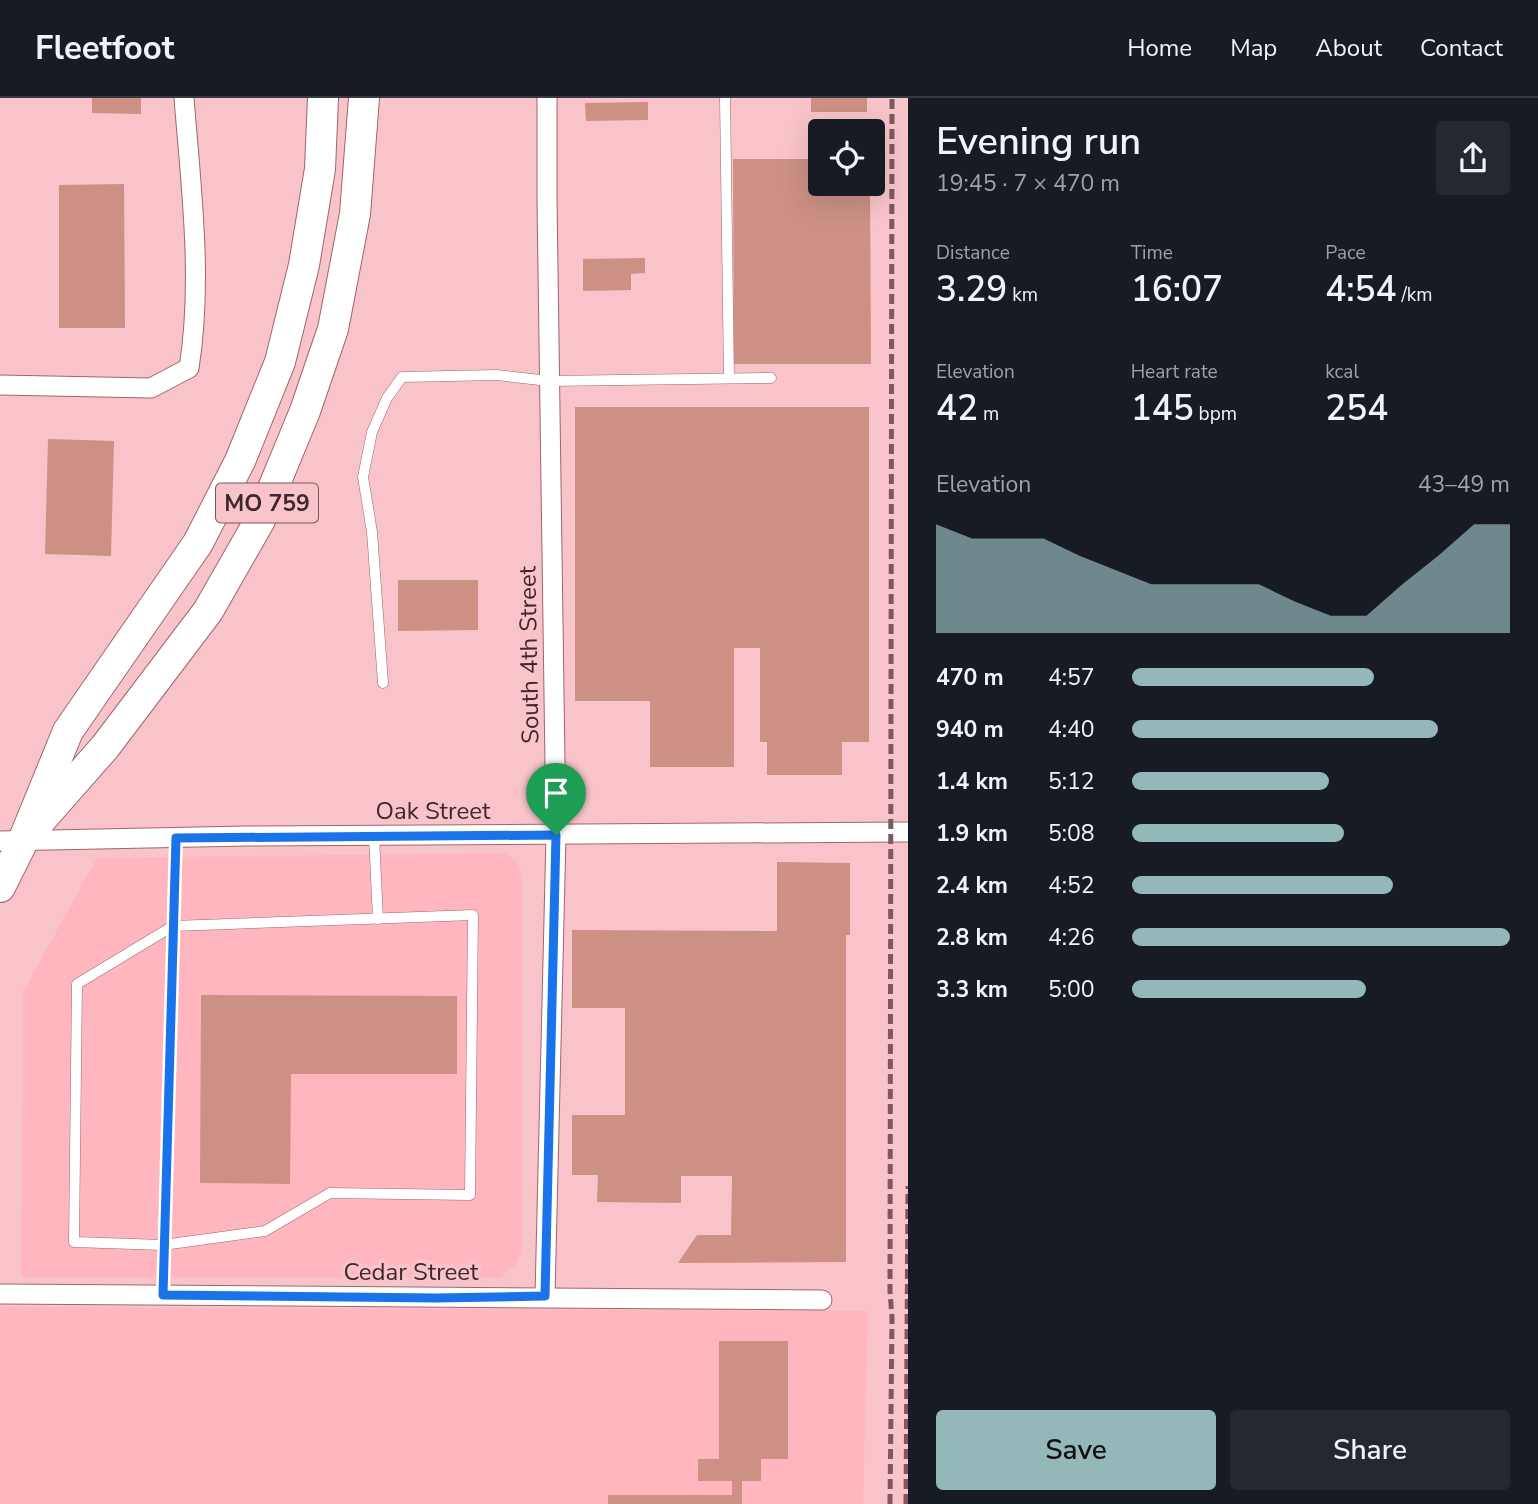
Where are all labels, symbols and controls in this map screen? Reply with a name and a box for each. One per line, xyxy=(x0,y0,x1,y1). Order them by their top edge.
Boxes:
text: Fleetfoot xyxy=(35,26,174,71)
text: Home xyxy=(1127,32,1192,64)
text: Map xyxy=(1230,32,1277,64)
text: About xyxy=(1315,32,1382,64)
text: Contact xyxy=(1420,32,1503,64)
text: Evening run xyxy=(936,116,1141,167)
map controls xyxy=(808,119,885,196)
button: locate xyxy=(808,119,885,196)
button: share xyxy=(1436,121,1510,195)
text: 19:45 · 7 × 470 m xyxy=(936,168,1120,199)
text: Distance xyxy=(936,240,1010,266)
text: Time xyxy=(1131,240,1173,266)
text: Pace xyxy=(1325,240,1366,266)
text: 3.29 xyxy=(936,266,1007,313)
text: 16:07 xyxy=(1131,266,1223,313)
text: 4:54 xyxy=(1325,266,1397,313)
text: km xyxy=(1007,282,1038,308)
text: /km xyxy=(1397,282,1433,308)
text: Elevation xyxy=(936,359,1015,385)
text: Heart rate xyxy=(1131,359,1218,385)
text: kcal xyxy=(1325,359,1359,385)
text: 42 xyxy=(936,385,978,432)
text: 145 xyxy=(1131,385,1194,432)
text: 254 xyxy=(1325,385,1388,432)
text: m xyxy=(978,401,999,427)
text: bpm xyxy=(1194,401,1237,427)
text: Elevation xyxy=(936,469,1031,500)
text: 43–49 m xyxy=(1418,469,1510,500)
road number: MO 759 xyxy=(216,484,318,522)
street label: South 4th Street xyxy=(511,565,547,744)
text: 470 m xyxy=(936,662,1004,693)
text: 4:57 xyxy=(1048,662,1095,693)
text: 940 m xyxy=(936,714,1004,745)
text: 4:40 xyxy=(1048,714,1095,745)
pin xyxy=(526,763,586,835)
text: 1.4 km xyxy=(936,766,1008,797)
text: 5:12 xyxy=(1048,766,1095,797)
icon: arrive xyxy=(537,774,575,812)
street label: Oak Street xyxy=(376,795,491,827)
text: 1.9 km xyxy=(936,818,1008,849)
text: 5:08 xyxy=(1048,818,1095,849)
text: 2.4 km xyxy=(936,870,1008,901)
text: 4:52 xyxy=(1048,870,1095,901)
text: 2.8 km xyxy=(936,922,1008,953)
text: 4:26 xyxy=(1048,922,1095,953)
text: 3.3 km xyxy=(936,974,1008,1005)
text: 5:00 xyxy=(1048,974,1095,1005)
street label: Cedar Street xyxy=(343,1256,479,1288)
button: Save xyxy=(936,1410,1216,1490)
button: Share xyxy=(1230,1410,1510,1490)

